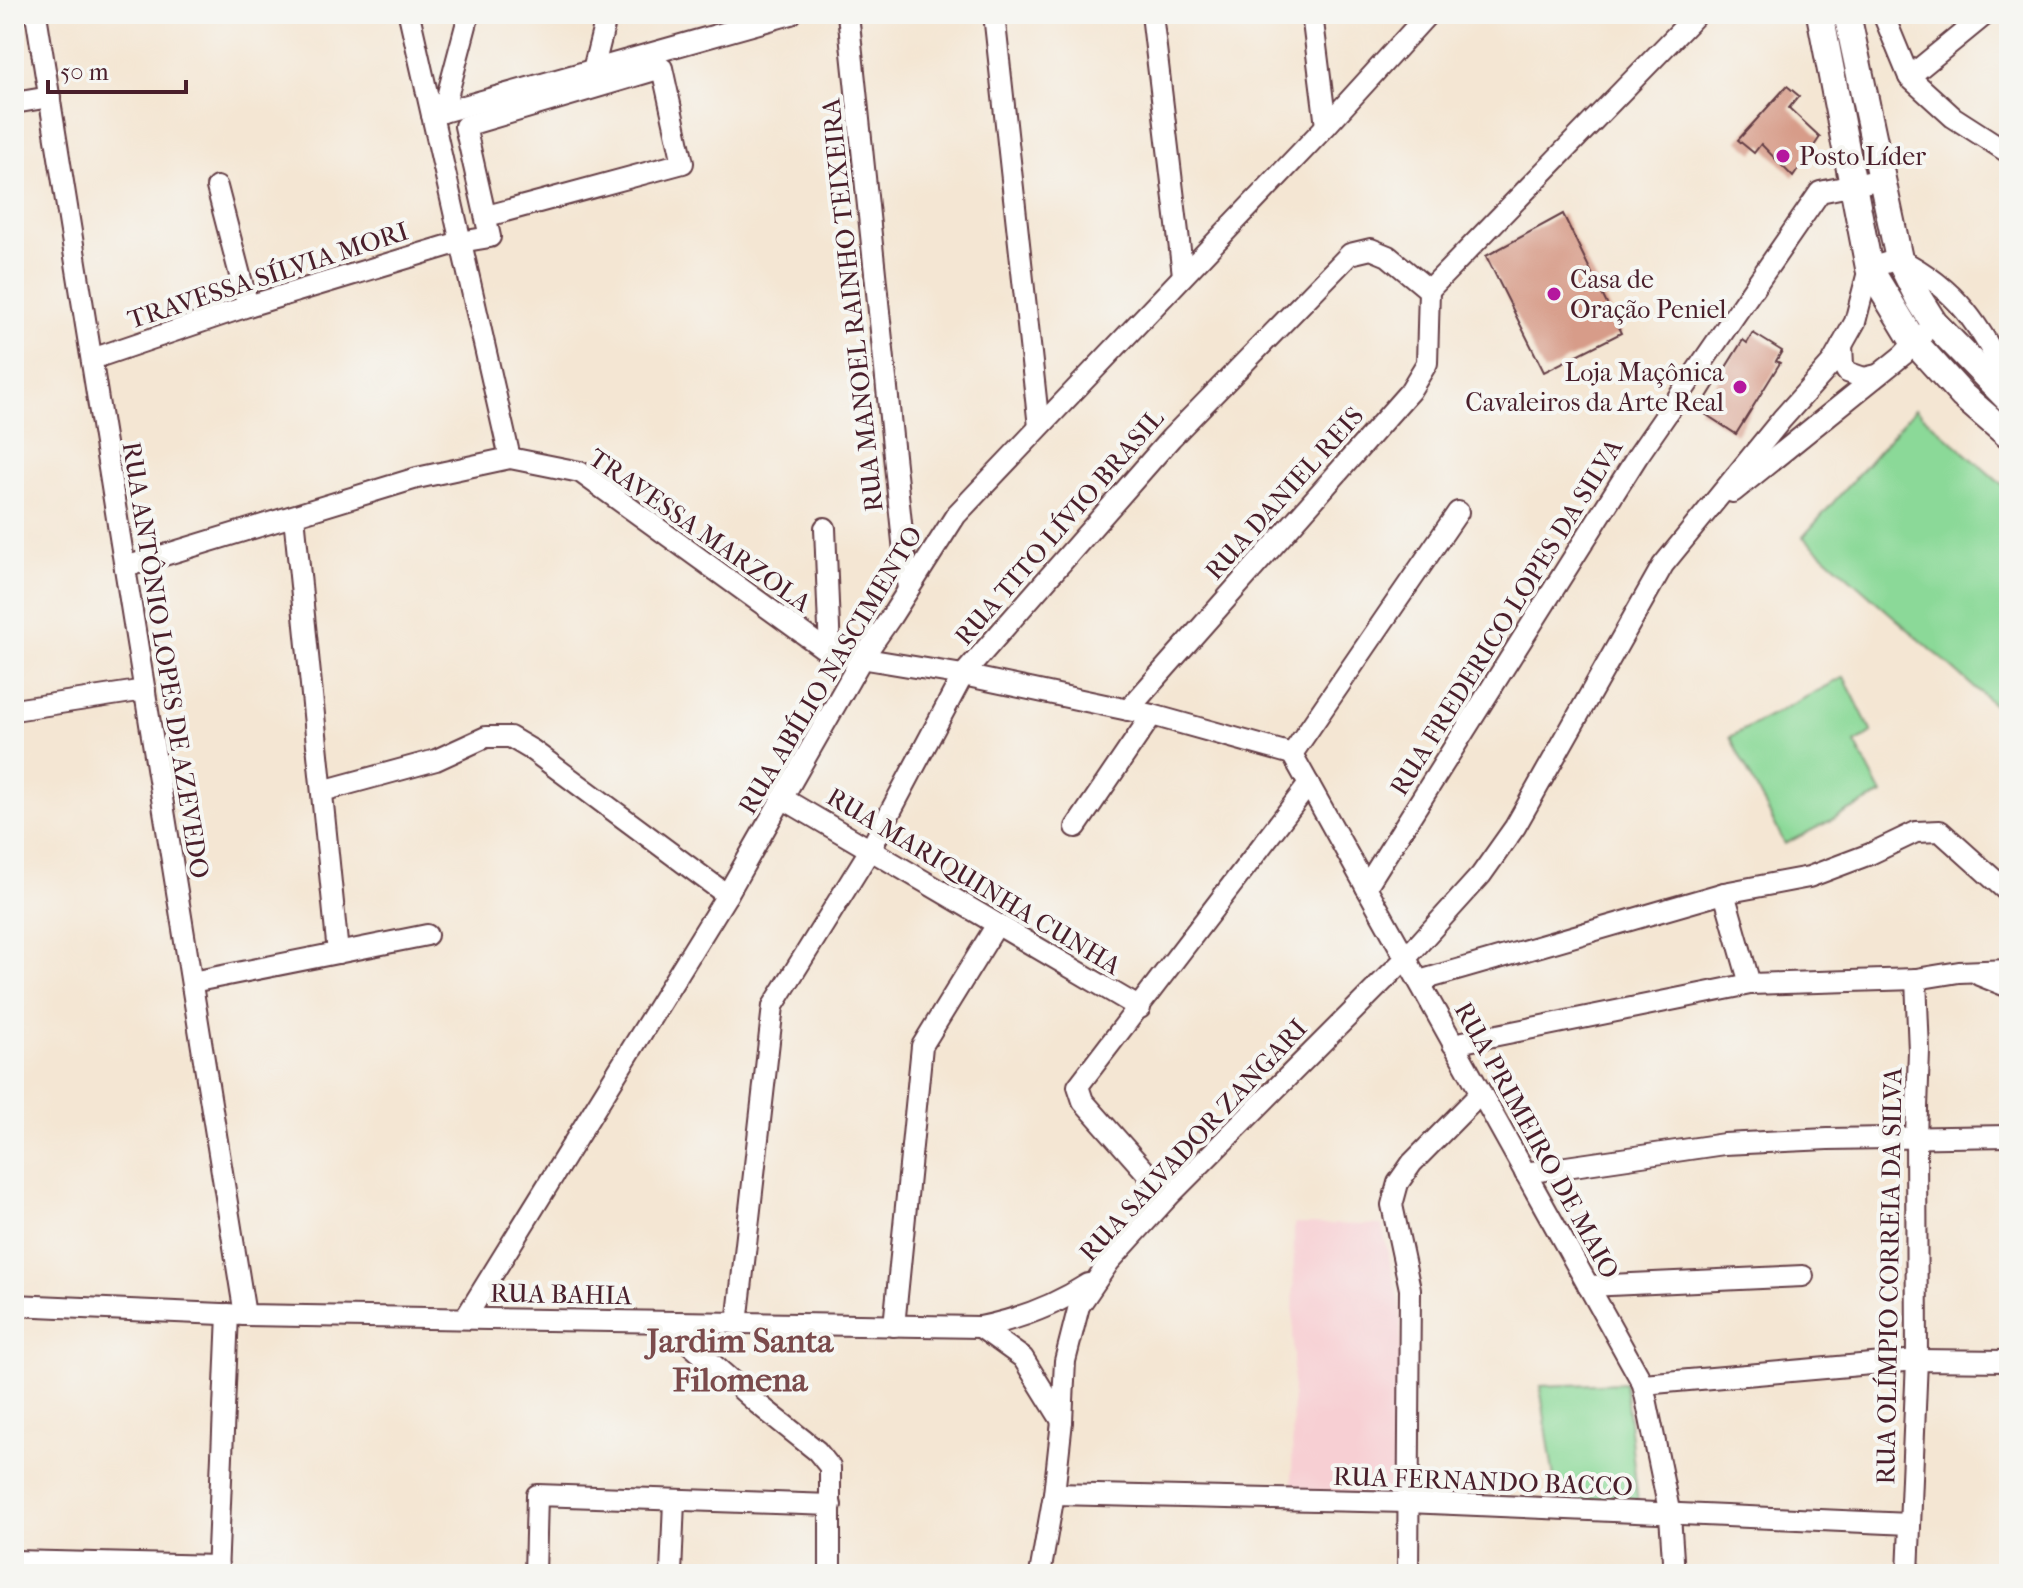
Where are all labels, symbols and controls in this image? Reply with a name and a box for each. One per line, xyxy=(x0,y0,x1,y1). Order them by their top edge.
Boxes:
scale bar xyxy=(48,44,186,94)
text: 50 m xyxy=(60,58,109,86)
street label: RUA MANOEL RAINHO TEIXEIRA xyxy=(815,96,890,513)
place label: Posto Líder xyxy=(1799,141,1926,172)
marker: Posto Líder xyxy=(1774,147,1792,165)
street label: TRAVESSA SÍLVIA MORI xyxy=(124,214,412,336)
place label: Casa de Oração Peniel xyxy=(1570,264,1726,325)
marker: Casa de Oração Peniel xyxy=(1545,285,1563,303)
place label: Loja Maçônica Cavaleiros da Arte Real xyxy=(1465,357,1725,418)
marker: Loja Maçônica Cavaleiros da Arte Real xyxy=(1731,378,1749,396)
street label: RUA DANIEL REIS xyxy=(1199,401,1370,586)
street label: RUA TITO LÍVIO BRASIL xyxy=(948,402,1171,652)
street label: RUA FREDERICO LOPES DA SILVA xyxy=(1383,432,1630,801)
street label: RUA ANTÔNIO LOPES DE AZEVEDO xyxy=(116,439,216,881)
street label: TRAVESSA MARZOLA xyxy=(583,442,818,619)
street label: RUA ABÍLIO NASCIMENTO xyxy=(731,520,929,820)
street label: RUA MARIQUINHA CUNHA xyxy=(821,781,1127,982)
street label: RUA PRIMEIRO DE MAIO xyxy=(1448,997,1626,1284)
street label: RUA SALVADOR ZANGARI xyxy=(1073,1013,1314,1268)
street label: RUA OLÍMPIO CORREIA DA SILVA xyxy=(1869,1066,1909,1485)
street label: RUA BAHIA xyxy=(490,1278,633,1311)
district label: Jardim Santa Filomena xyxy=(644,1321,835,1400)
street label: RUA FERNANDO BACCO xyxy=(1333,1461,1633,1502)

